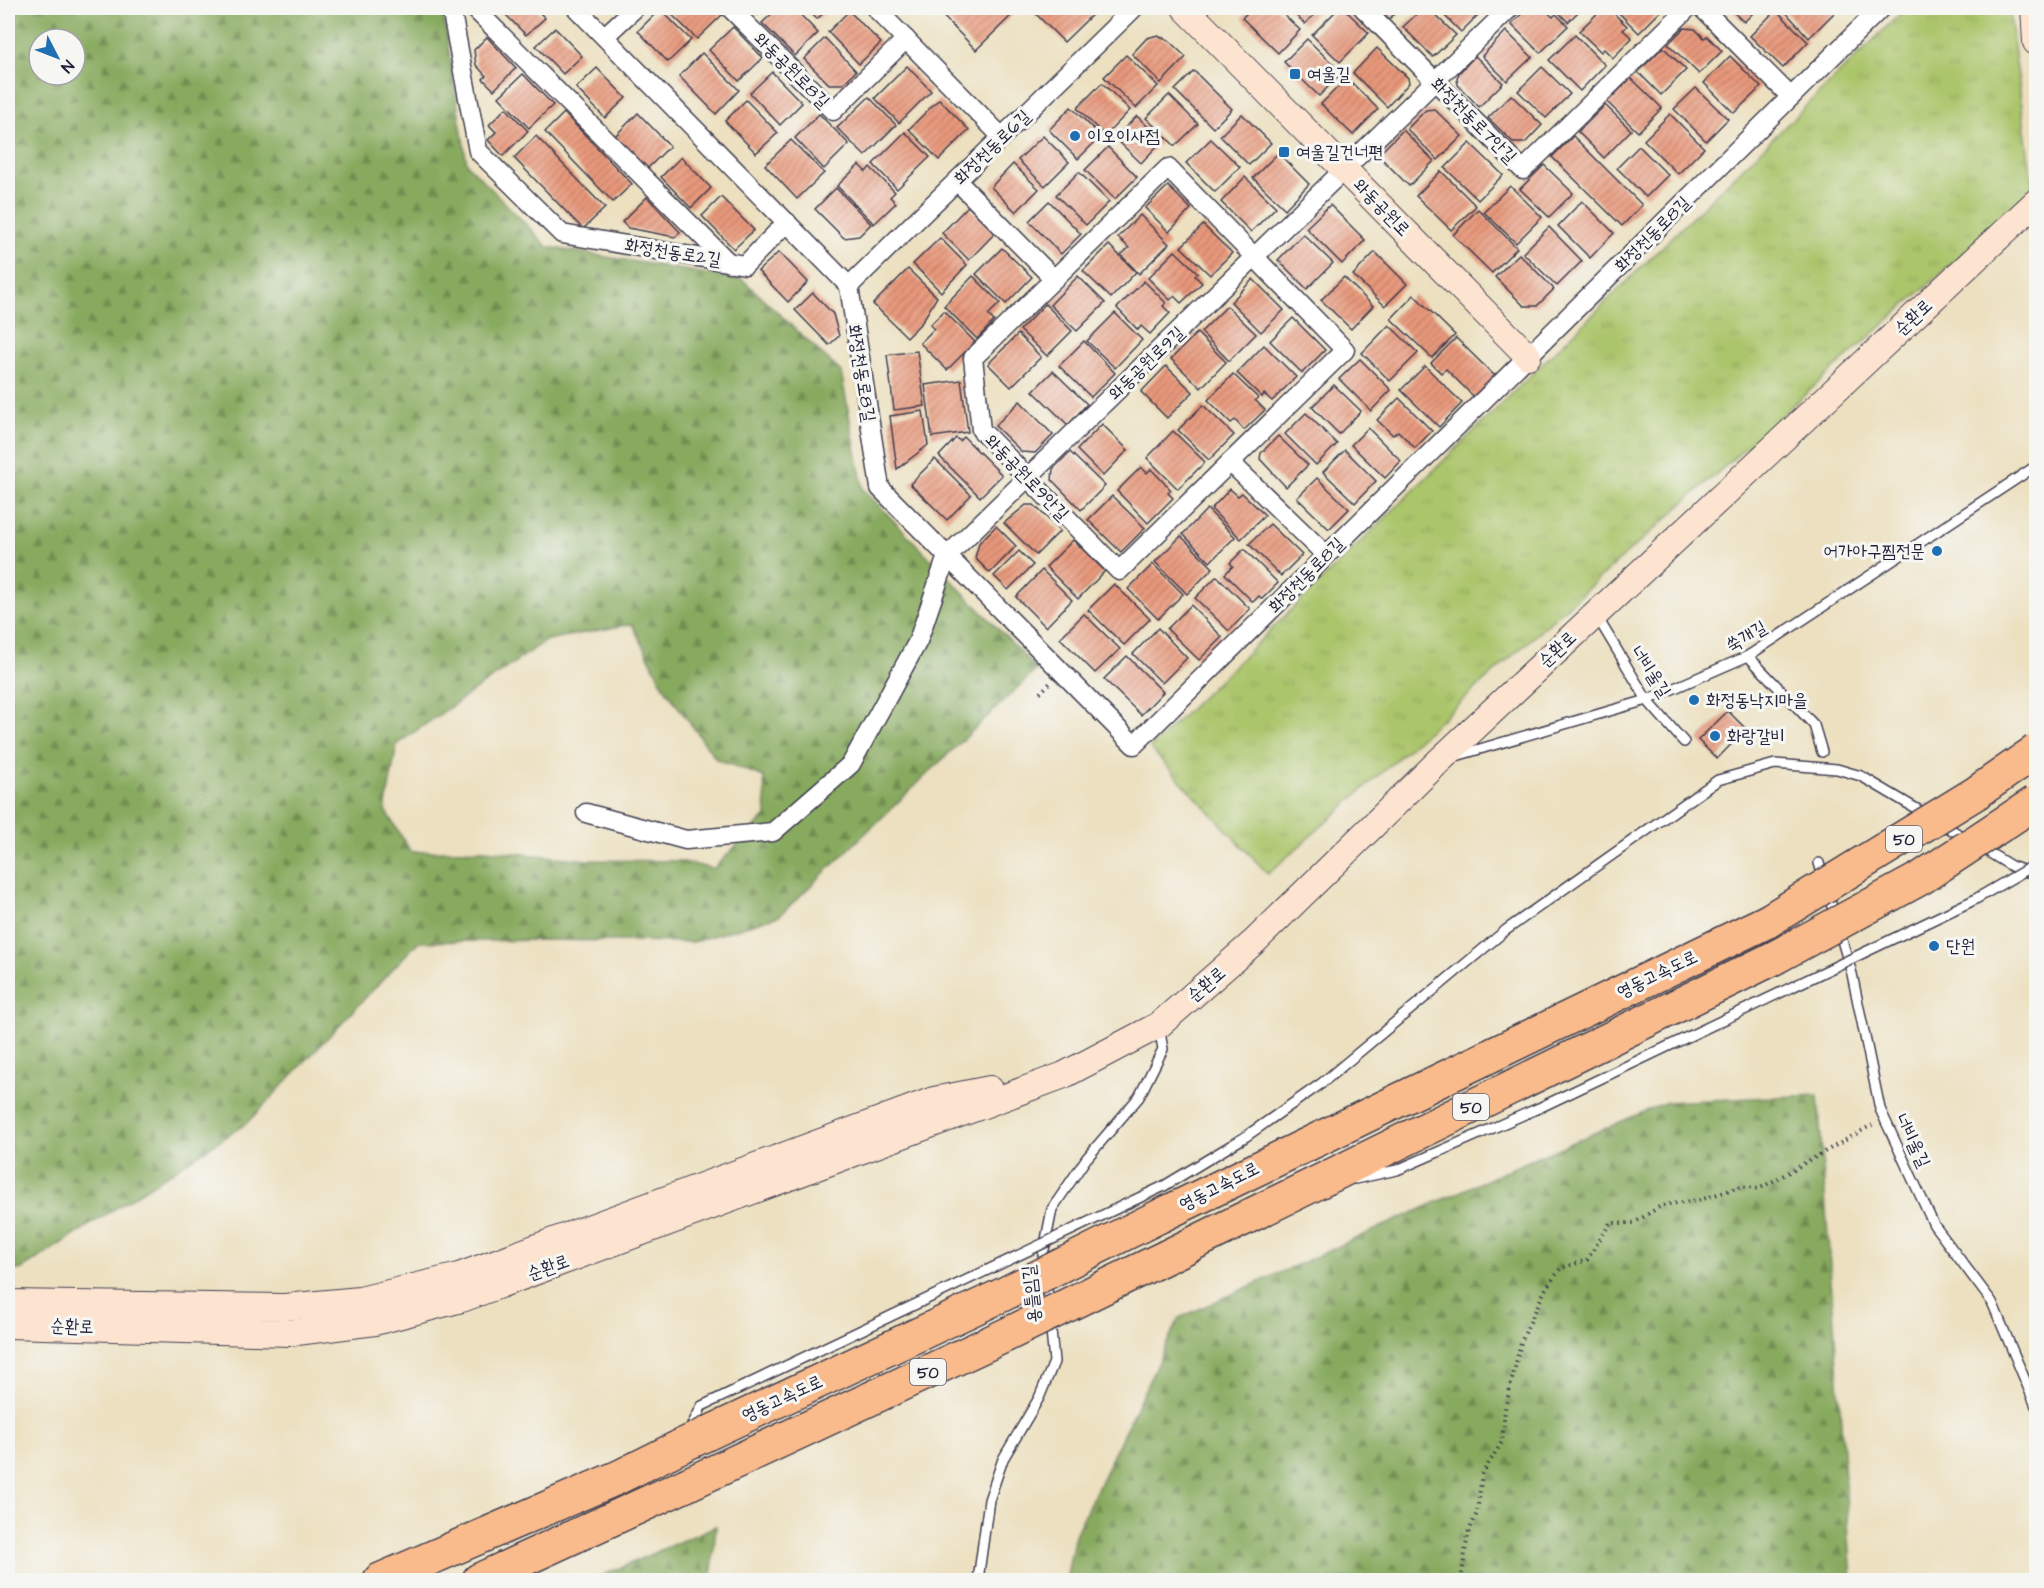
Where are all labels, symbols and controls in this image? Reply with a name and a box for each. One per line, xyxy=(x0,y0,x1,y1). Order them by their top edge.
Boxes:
north arrow xyxy=(27,27,87,87)
street label: 와동공원로8길 xyxy=(748,27,836,114)
text: N xyxy=(56,55,79,77)
place label: 여울길 xyxy=(1307,62,1351,87)
marker: 여울길 xyxy=(1288,67,1302,81)
street label: 화정천동로7안길 xyxy=(1425,72,1523,169)
street label: 화정천동로6길 xyxy=(948,104,1037,190)
place label: 이오이사점 xyxy=(1087,124,1160,149)
marker: 이오이사점 xyxy=(1068,129,1082,143)
place label: 여울길건너편 xyxy=(1296,140,1383,165)
marker: 여울길건너편 xyxy=(1277,145,1291,159)
street label: 와동공원로 xyxy=(1347,173,1416,242)
street label: 화정천동로8길 xyxy=(1609,190,1696,278)
street label: 화정천동로2길 xyxy=(623,233,723,273)
street label: 순환로 xyxy=(1889,293,1938,341)
street label: 와동공원로9길 xyxy=(1103,320,1190,406)
street label: 화정천동로8길 xyxy=(841,322,882,424)
street label: 와동공원로9안길 xyxy=(979,429,1075,527)
street label: 화정천동로8길 xyxy=(1263,531,1350,619)
place label: 어가아구찜전문 xyxy=(1824,539,1925,564)
marker: 어가아구찜전문 xyxy=(1930,544,1944,558)
street label: 쑥개길 xyxy=(1721,614,1772,658)
street label: 순환로 xyxy=(1533,625,1582,673)
street label: 너비울길 xyxy=(1624,640,1677,703)
place label: 화정동낙지마을 xyxy=(1706,688,1807,713)
marker: 화정동낙지마을 xyxy=(1687,693,1701,707)
place label: 화랑갈비 xyxy=(1727,724,1785,749)
marker: 화랑갈비 xyxy=(1708,729,1722,743)
road number: 50 xyxy=(1886,826,1922,852)
place label: 단원 xyxy=(1946,934,1975,959)
marker: 단원 xyxy=(1927,939,1941,953)
street label: 영동고속도로 xyxy=(1613,944,1702,1005)
street label: 순환로 xyxy=(1182,961,1231,1008)
road number: 50 xyxy=(1453,1094,1489,1120)
street label: 너비울길 xyxy=(1889,1109,1936,1172)
street label: 영동고속도로 xyxy=(1175,1156,1264,1217)
street label: 순환로 xyxy=(523,1248,573,1287)
street label: 용틀임길 xyxy=(1016,1263,1047,1324)
street label: 순환로 xyxy=(50,1313,94,1340)
road number: 50 xyxy=(910,1359,946,1385)
street label: 영동고속도로 xyxy=(738,1369,827,1428)

